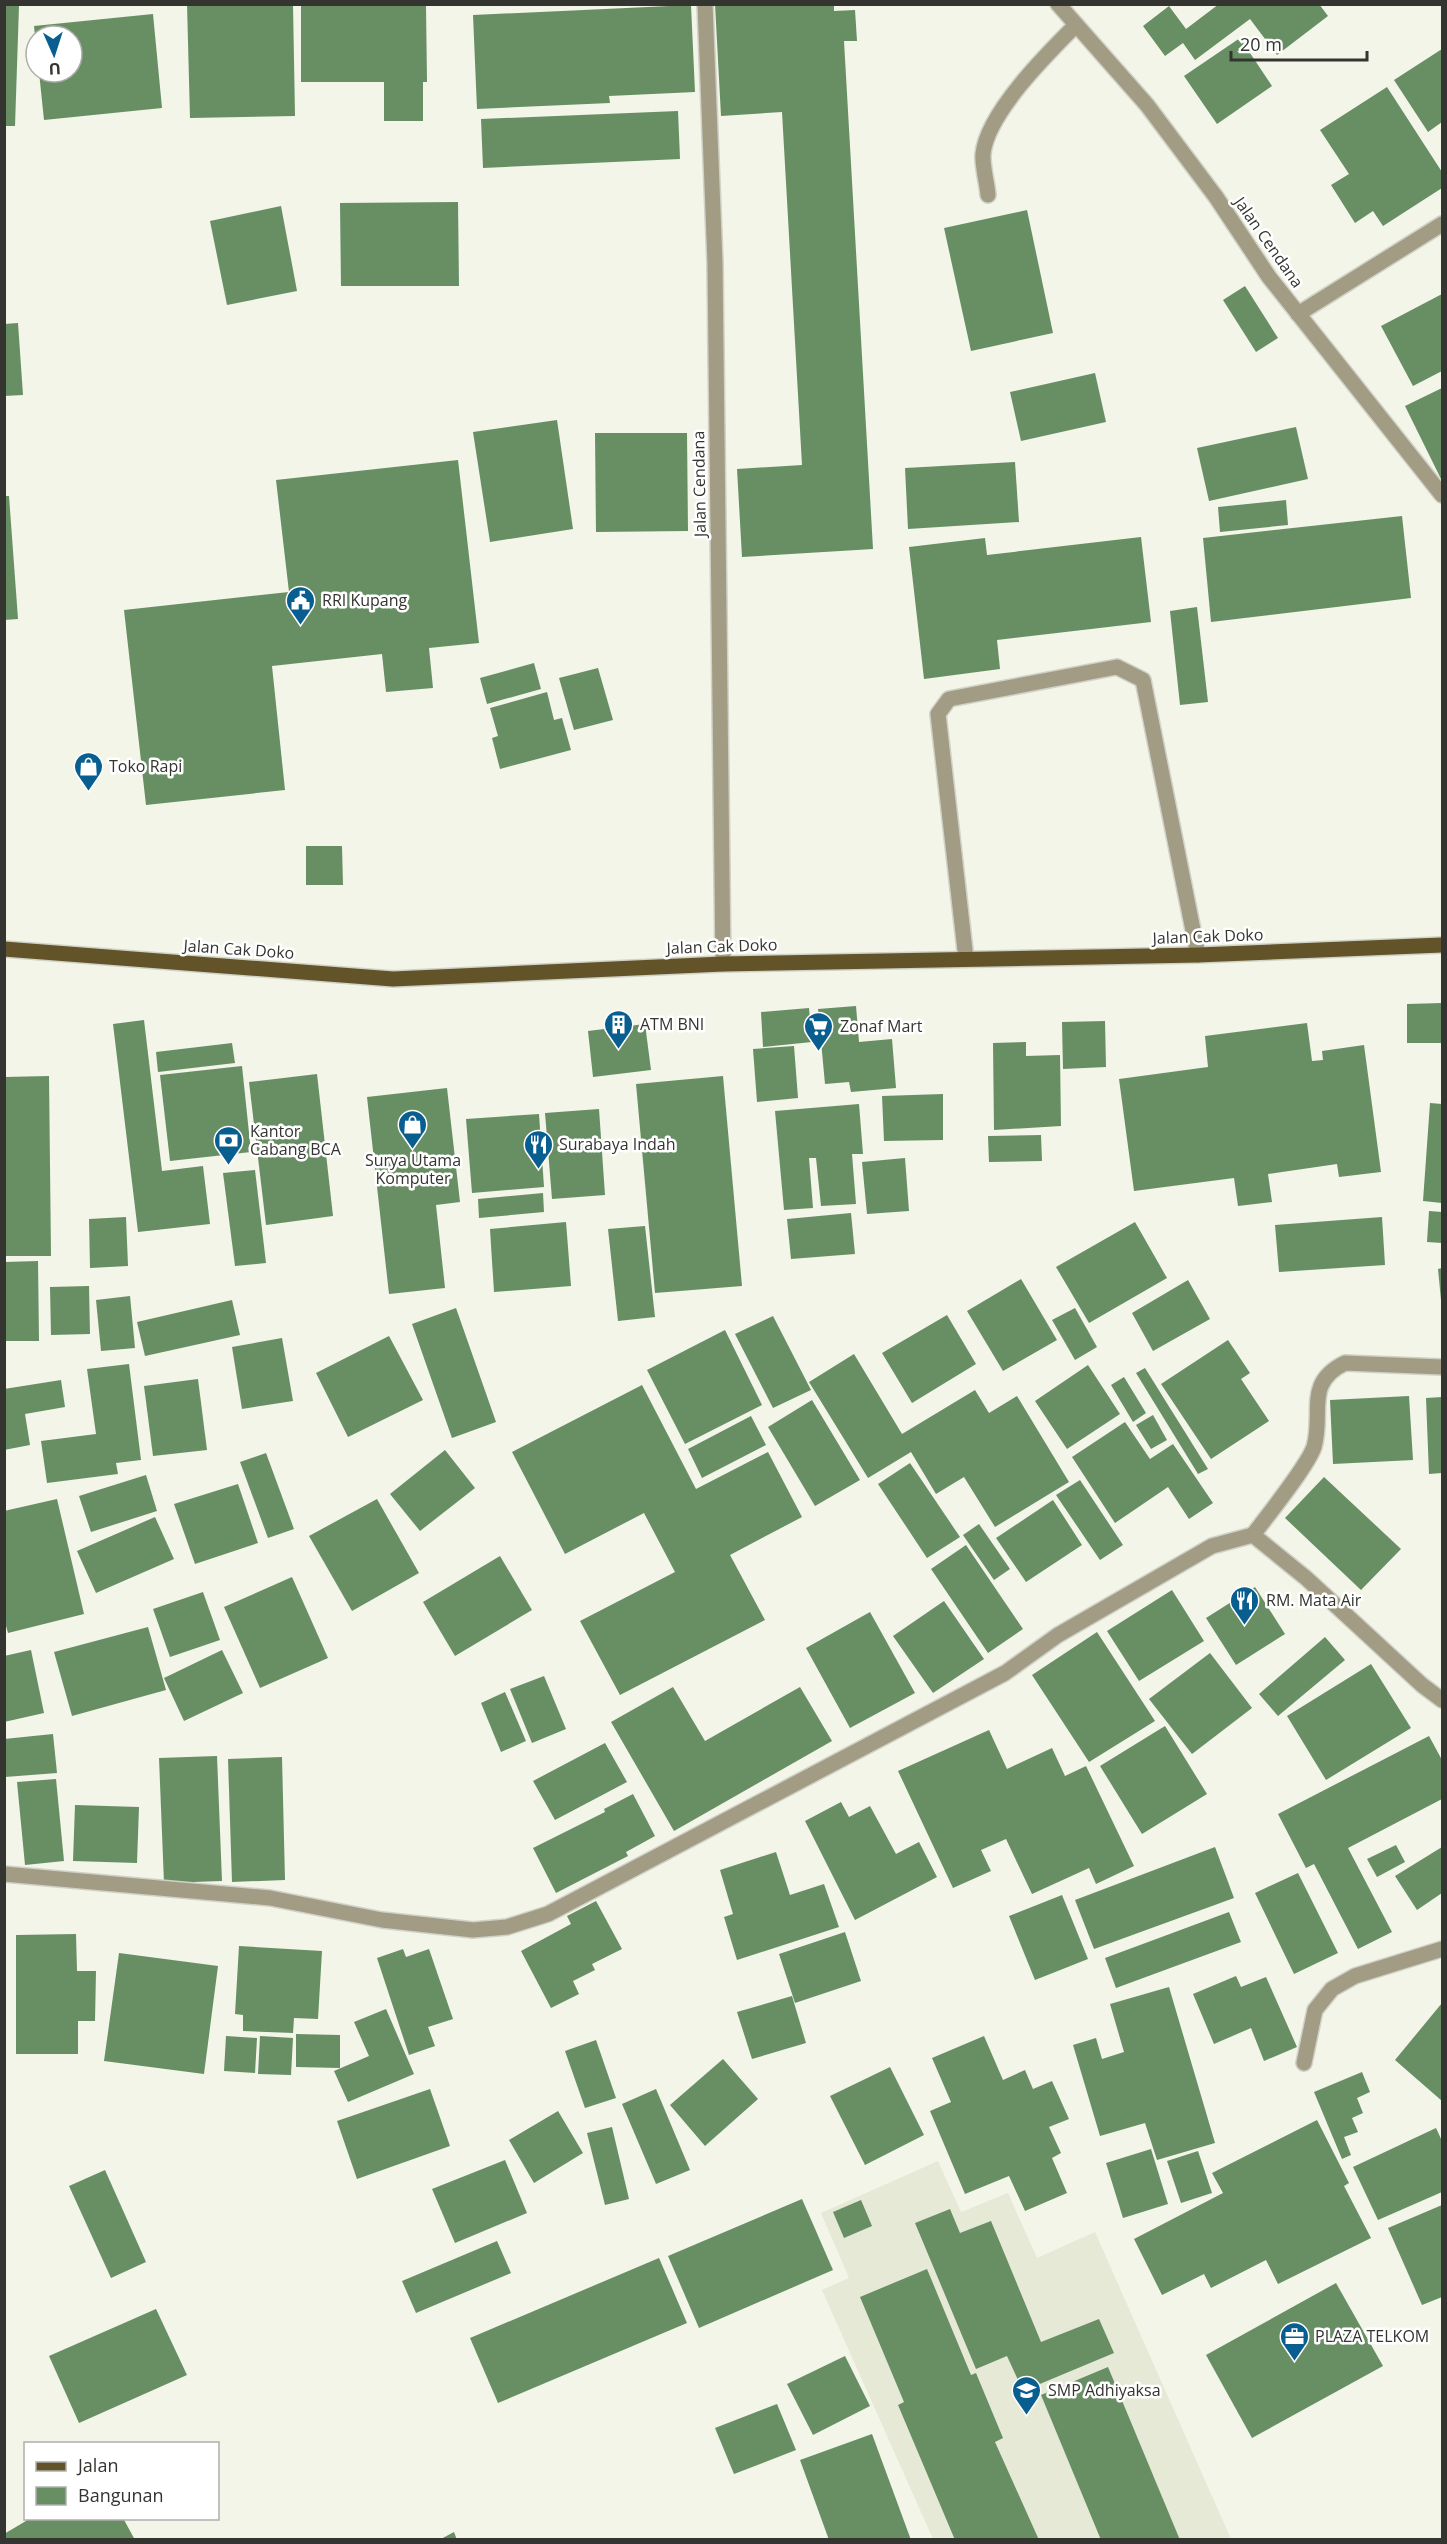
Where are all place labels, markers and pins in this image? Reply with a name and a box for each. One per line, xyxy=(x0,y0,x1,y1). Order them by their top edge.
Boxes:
public building icon: RRI Kupang xyxy=(285,584,317,626)
place label: RRI Kupang xyxy=(322,589,407,611)
shop icon: Toko Rapi xyxy=(72,750,104,792)
place label: Toko Rapi xyxy=(109,755,182,777)
building icon: ATM BNI xyxy=(603,1008,635,1050)
supermarket icon: Zonaf Mart xyxy=(803,1010,835,1052)
place label: ATM BNI xyxy=(640,1013,704,1035)
place label: Zonaf Mart xyxy=(840,1015,923,1037)
shop icon: Surya Utama Komputer xyxy=(397,1108,429,1150)
place label: Kantor Cabang BCA xyxy=(250,1120,342,1160)
bank icon: Kantor Cabang BCA xyxy=(213,1124,245,1166)
restaurant icon: Surabaya Indah xyxy=(522,1128,554,1170)
place label: Surabaya Indah xyxy=(559,1133,676,1155)
place label: Surya Utama Komputer xyxy=(365,1149,461,1189)
restaurant icon: RM. Mata Air xyxy=(1229,1584,1261,1626)
place label: RM. Mata Air xyxy=(1266,1589,1362,1611)
office icon: PLAZA TELKOM xyxy=(1278,2320,1310,2362)
place label: PLAZA TELKOM xyxy=(1315,2325,1429,2347)
school or university icon: SMP Adhiyaksa xyxy=(1011,2374,1043,2416)
place label: SMP Adhiyaksa xyxy=(1048,2379,1161,2401)

